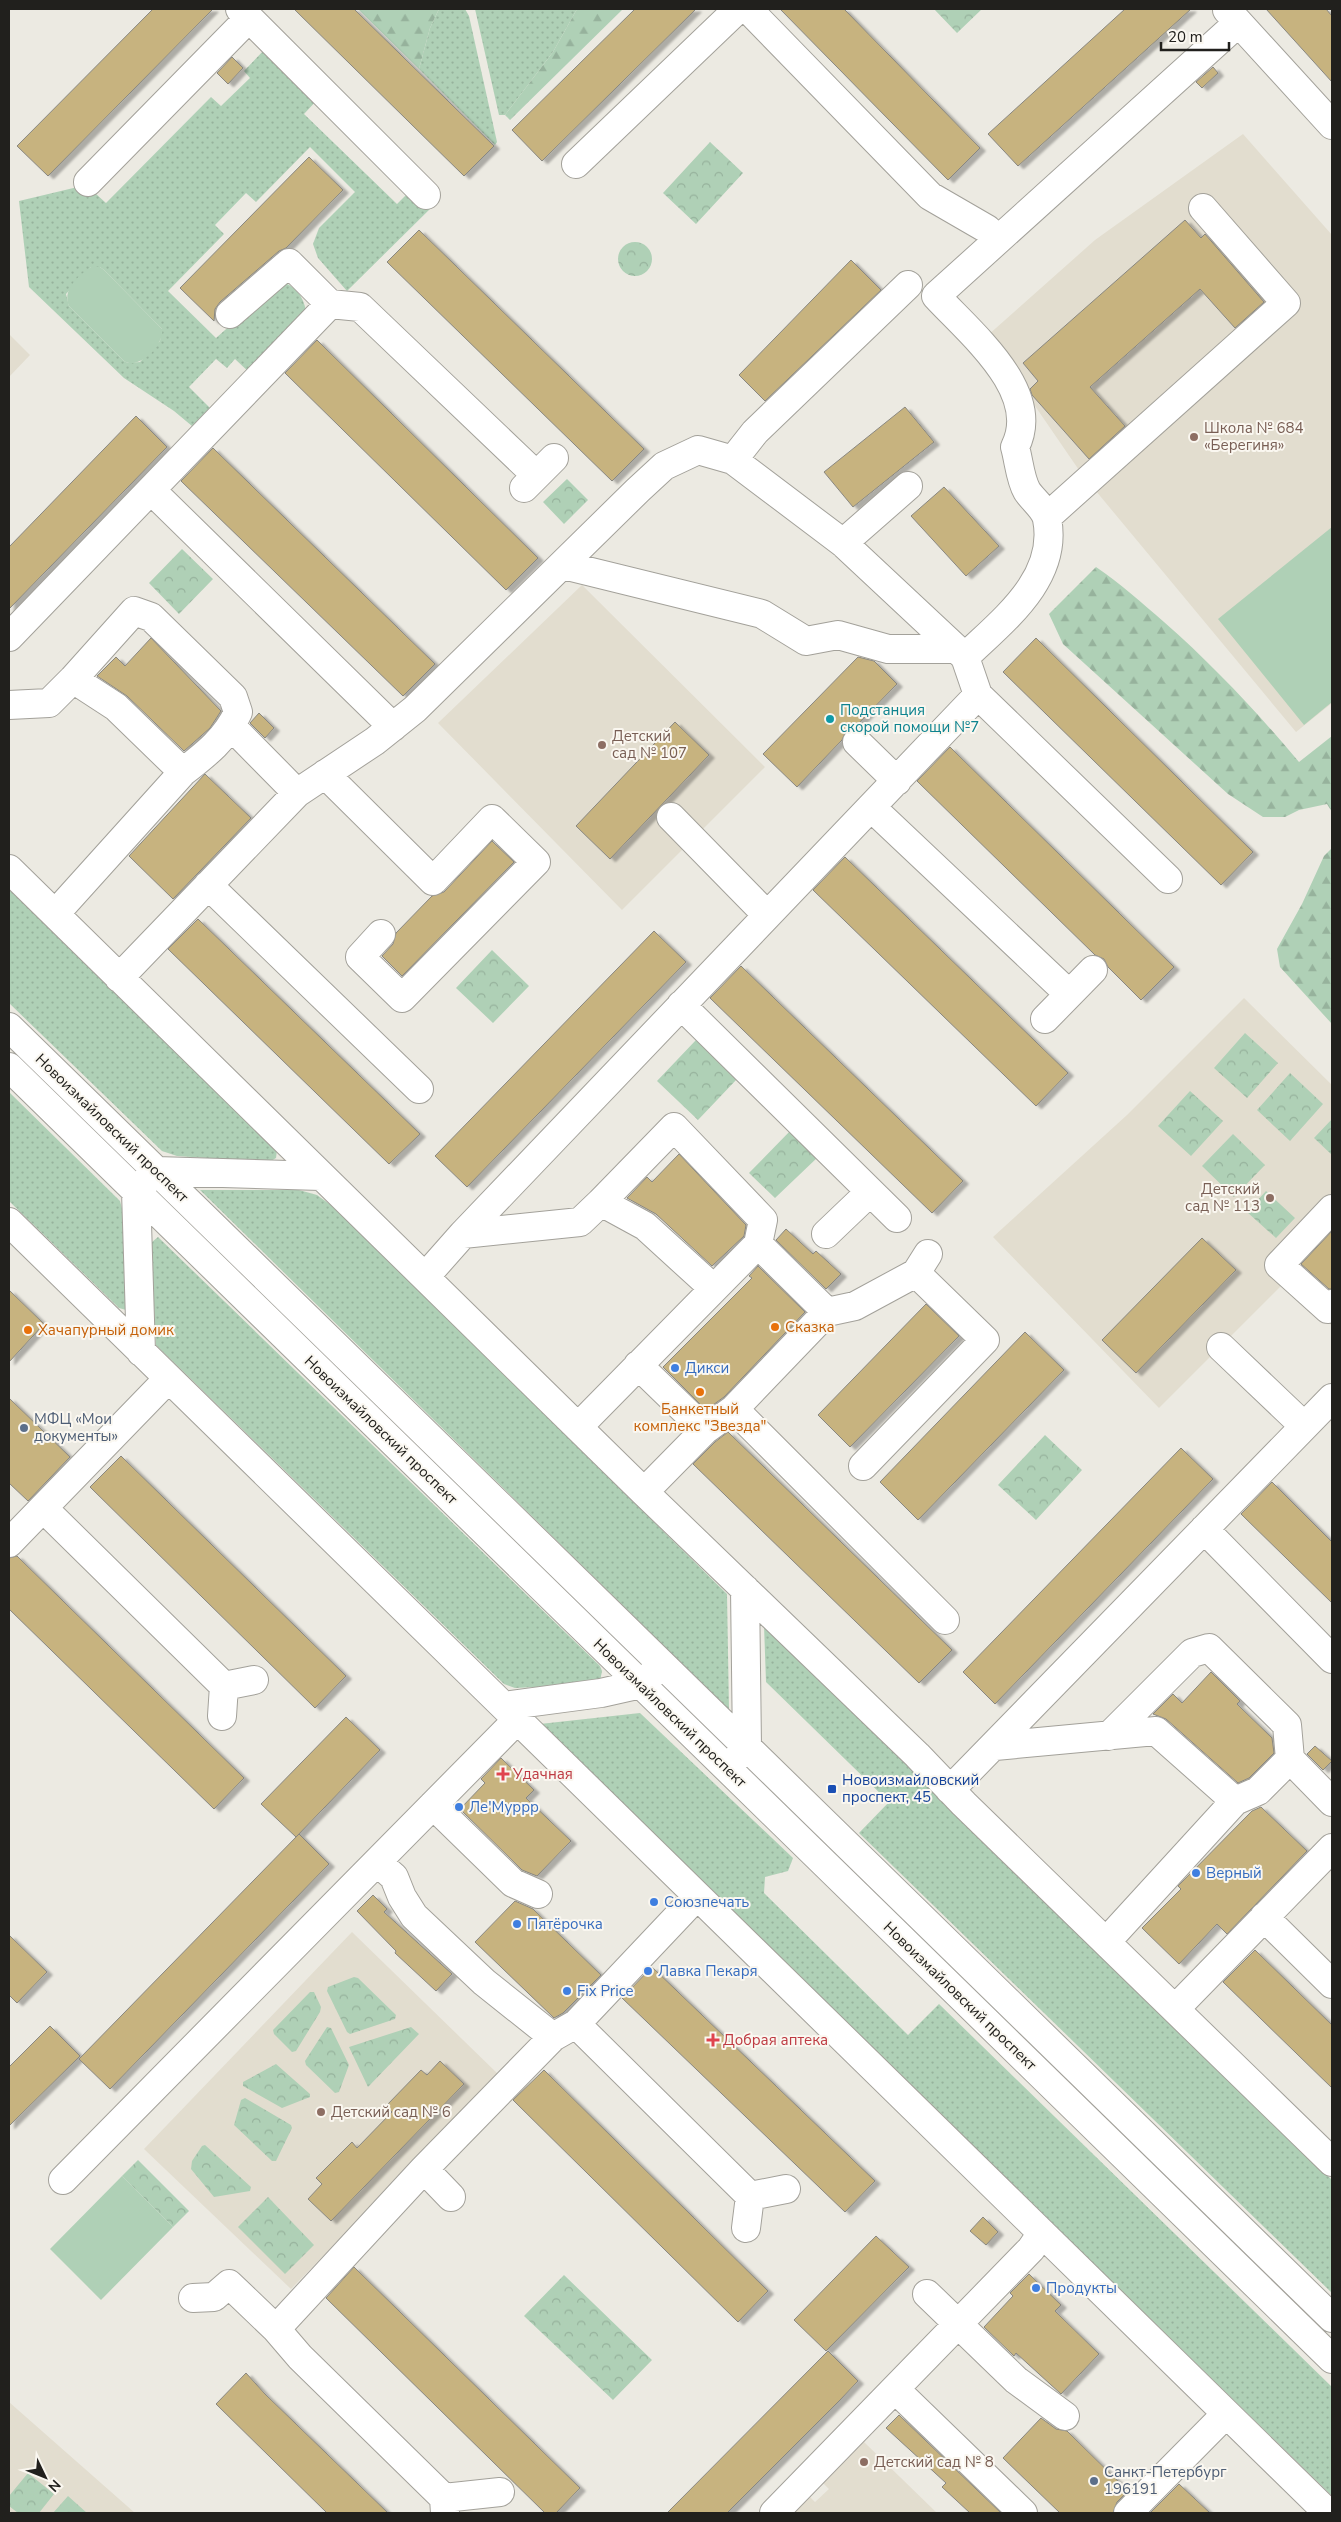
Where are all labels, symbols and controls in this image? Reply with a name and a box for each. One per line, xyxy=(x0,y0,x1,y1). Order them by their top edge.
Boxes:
scale bar xyxy=(1161,20,1228,52)
text: 20 m xyxy=(1168,27,1203,47)
place label: Школа № 684 «Берегиня» xyxy=(1204,418,1304,455)
marker: Школа № 684 «Берегиня» xyxy=(1188,431,1200,443)
place label: Подстанция скорой помощи №7 xyxy=(840,700,979,737)
marker: Подстанция скорой помощи №7 xyxy=(824,713,836,725)
place label: Детский сад № 107 xyxy=(612,726,687,763)
marker: Детский сад № 107 xyxy=(596,739,608,751)
street label: Новоизмайловский проспект xyxy=(31,1049,193,1207)
place label: Детский сад № 113 xyxy=(1185,1179,1260,1216)
marker: Детский сад № 113 xyxy=(1264,1192,1276,1204)
place label: Сказка xyxy=(785,1317,835,1337)
place label: Хачапурный домик xyxy=(38,1320,174,1340)
marker: Сказка xyxy=(769,1321,781,1333)
marker: Хачапурный домик xyxy=(22,1324,34,1336)
street label: Новоизмайловский проспект xyxy=(300,1351,462,1509)
place label: Дикси xyxy=(685,1358,729,1378)
marker: Дикси xyxy=(669,1362,681,1374)
marker: Банкетный комплекс "Звезда" xyxy=(694,1386,706,1398)
place label: Банкетный комплекс "Звезда" xyxy=(634,1399,766,1436)
place label: МФЦ «Мои документы» xyxy=(34,1409,118,1446)
marker: МФЦ «Мои документы» xyxy=(18,1422,30,1434)
street label: Новоизмайловский проспект xyxy=(589,1634,751,1792)
place label: Удачная xyxy=(512,1764,573,1784)
marker: Удачная xyxy=(497,1768,509,1780)
place label: Новоизмайловский проспект, 45 xyxy=(842,1770,979,1807)
marker: Новоизмайловский проспект, 45 xyxy=(826,1783,838,1795)
place label: Ле'Муррр xyxy=(469,1797,539,1817)
marker: Ле'Муррр xyxy=(453,1801,465,1813)
place label: Верный xyxy=(1206,1863,1262,1883)
marker: Верный xyxy=(1190,1867,1202,1879)
place label: Союзпечать xyxy=(664,1892,749,1912)
marker: Союзпечать xyxy=(648,1896,660,1908)
place label: Пятёрочка xyxy=(527,1914,603,1934)
street label: Новоизмайловский проспект xyxy=(879,1917,1041,2075)
marker: Пятёрочка xyxy=(511,1918,523,1930)
place label: Лавка Пекаря xyxy=(658,1961,758,1981)
marker: Лавка Пекаря xyxy=(642,1965,654,1977)
place label: Fix Price xyxy=(577,1981,633,2001)
marker: Fix Price xyxy=(561,1985,573,1997)
place label: Добрая аптека xyxy=(723,2030,828,2050)
marker: Добрая аптека xyxy=(707,2034,719,2046)
place label: Детский сад № 6 xyxy=(331,2102,451,2122)
marker: Детский сад № 6 xyxy=(315,2106,327,2118)
place label: Продукты xyxy=(1046,2278,1117,2298)
marker: Продукты xyxy=(1030,2282,1042,2294)
north arrow xyxy=(20,2452,70,2502)
place label: Детский сад № 8 xyxy=(874,2452,994,2472)
marker: Детский сад № 8 xyxy=(858,2456,870,2468)
place label: Санкт-Петербург 196191 xyxy=(1104,2462,1227,2499)
text: N xyxy=(44,2475,65,2496)
marker: Санкт-Петербург 196191 xyxy=(1088,2475,1100,2487)

